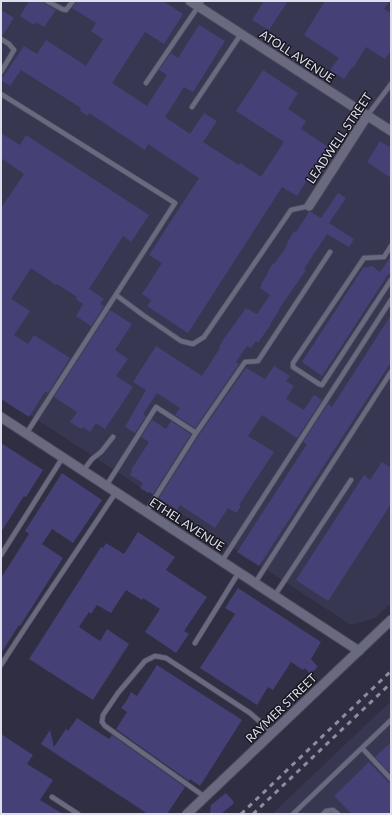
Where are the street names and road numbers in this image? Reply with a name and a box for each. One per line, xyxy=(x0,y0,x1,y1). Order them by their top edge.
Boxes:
street label: ATOLL AVENUE xyxy=(257,26,337,86)
street label: LEADWELL STREET xyxy=(303,90,375,186)
street label: ETHEL AVENUE xyxy=(147,494,227,554)
street label: RAYMER STREET xyxy=(242,670,320,746)

